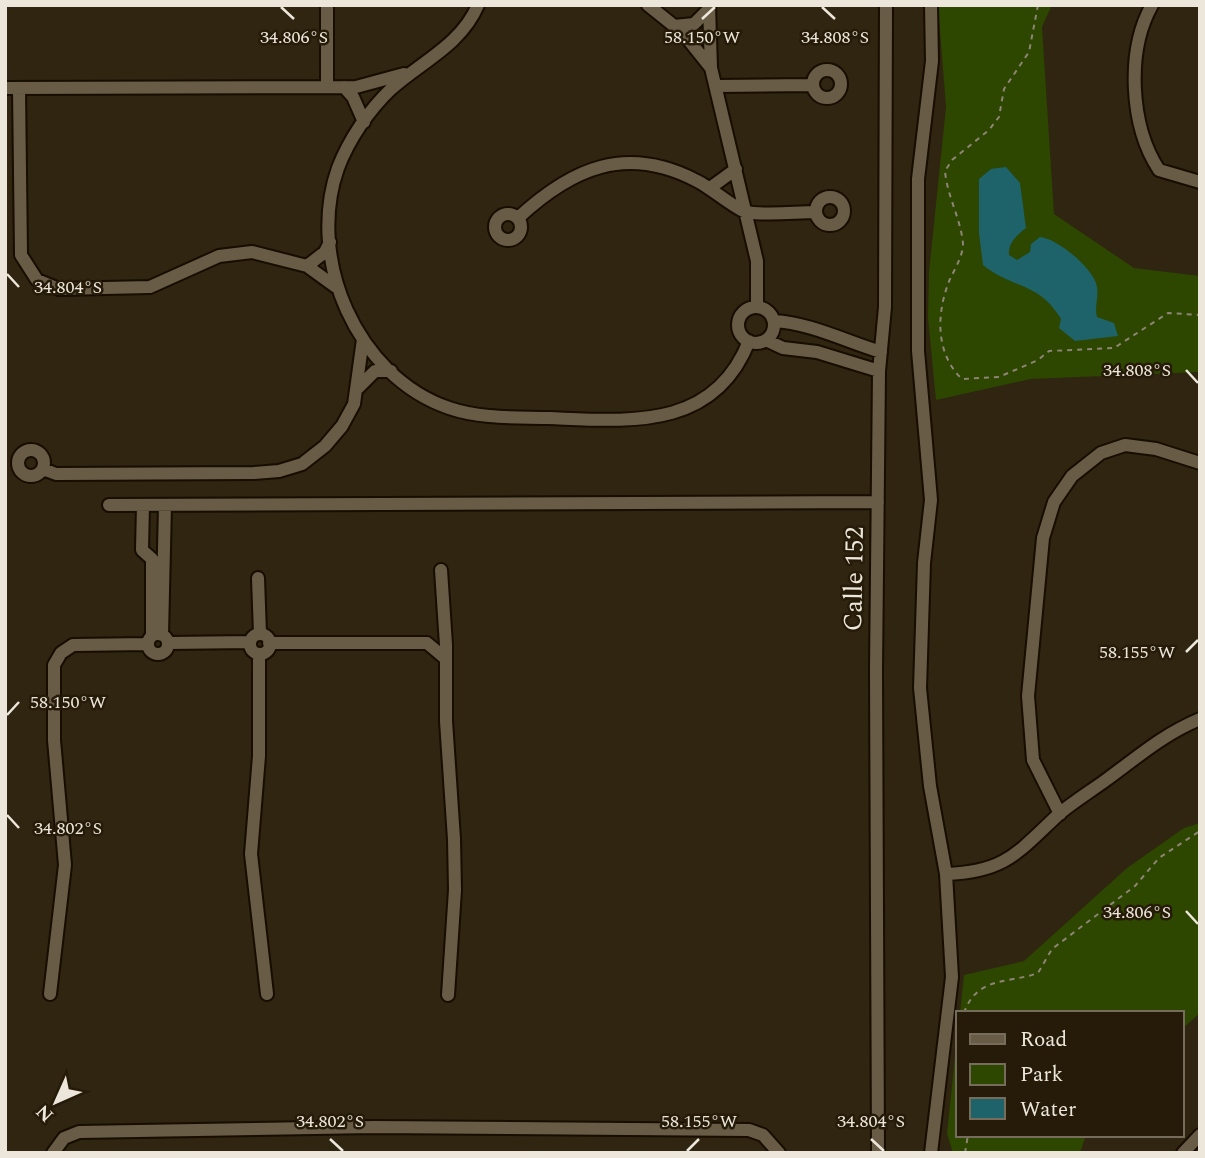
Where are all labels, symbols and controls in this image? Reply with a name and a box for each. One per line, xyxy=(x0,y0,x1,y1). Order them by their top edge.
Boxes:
text: 34.806°S xyxy=(260,24,328,51)
text: 58.150°W xyxy=(664,24,740,51)
text: 34.808°S xyxy=(801,24,869,51)
text: 34.804°S xyxy=(34,274,102,301)
text: 34.808°S xyxy=(1103,357,1171,384)
street label: Calle 152 xyxy=(833,526,875,632)
text: 58.155°W xyxy=(1099,639,1175,666)
text: 58.150°W xyxy=(30,689,106,716)
text: 34.802°S xyxy=(34,815,102,842)
text: 34.806°S xyxy=(1103,899,1171,926)
legend xyxy=(956,1011,1184,1137)
text: Road xyxy=(1020,1024,1067,1056)
text: Park xyxy=(1020,1059,1064,1091)
north arrow xyxy=(21,1067,91,1137)
text: Water xyxy=(1020,1094,1076,1126)
text: N xyxy=(29,1097,61,1129)
text: 34.802°S xyxy=(296,1108,364,1135)
text: 58.155°W xyxy=(661,1108,737,1135)
text: 34.804°S xyxy=(837,1108,905,1135)

